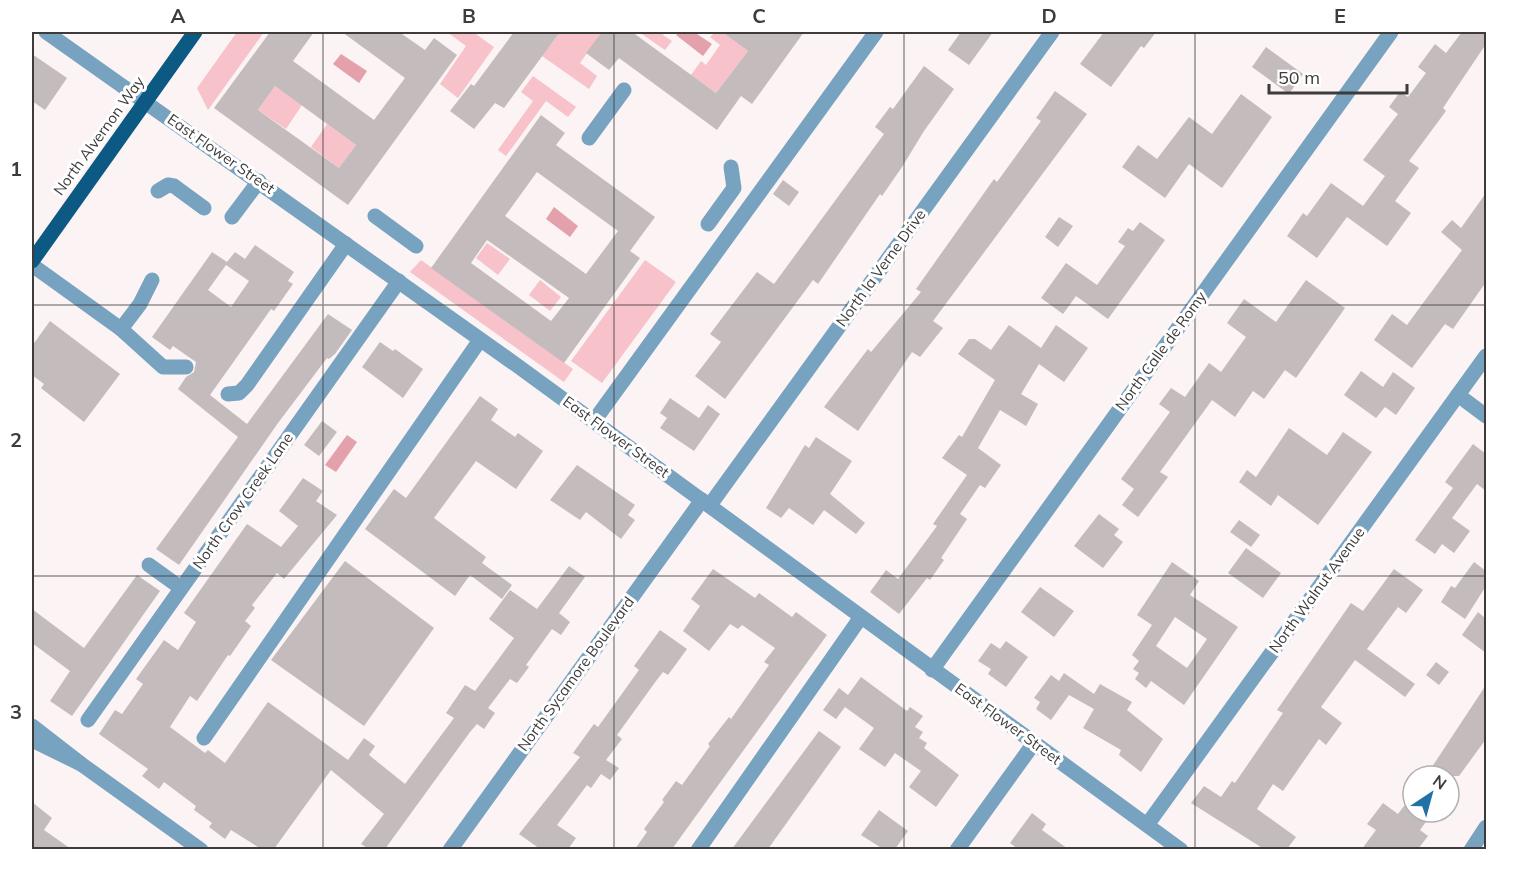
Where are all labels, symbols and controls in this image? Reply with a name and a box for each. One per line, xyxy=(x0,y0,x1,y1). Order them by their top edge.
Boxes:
text: A xyxy=(171,3,186,28)
text: B xyxy=(462,3,476,28)
text: C xyxy=(752,3,766,28)
text: D xyxy=(1041,3,1057,28)
text: E xyxy=(1334,3,1346,28)
scale bar xyxy=(1269,57,1407,95)
text: 50 m xyxy=(1278,66,1320,89)
street label: North Alvernon Way xyxy=(49,73,148,199)
street label: East Flower Street xyxy=(164,109,279,198)
text: 1 xyxy=(10,156,22,181)
street label: North la Verne Drive xyxy=(832,205,930,330)
street label: North Calle de Romy xyxy=(1111,287,1210,414)
street label: East Flower Street xyxy=(559,392,673,481)
text: 2 xyxy=(10,427,22,452)
street label: North Crow Creek Lane xyxy=(188,429,297,573)
street label: North Walnut Avenue xyxy=(1265,523,1369,656)
street label: North Sycamore Boulevard xyxy=(513,593,638,755)
street label: East Flower Street xyxy=(951,679,1065,768)
text: 3 xyxy=(10,699,22,724)
north arrow xyxy=(1401,764,1461,824)
text: N xyxy=(1429,770,1451,794)

